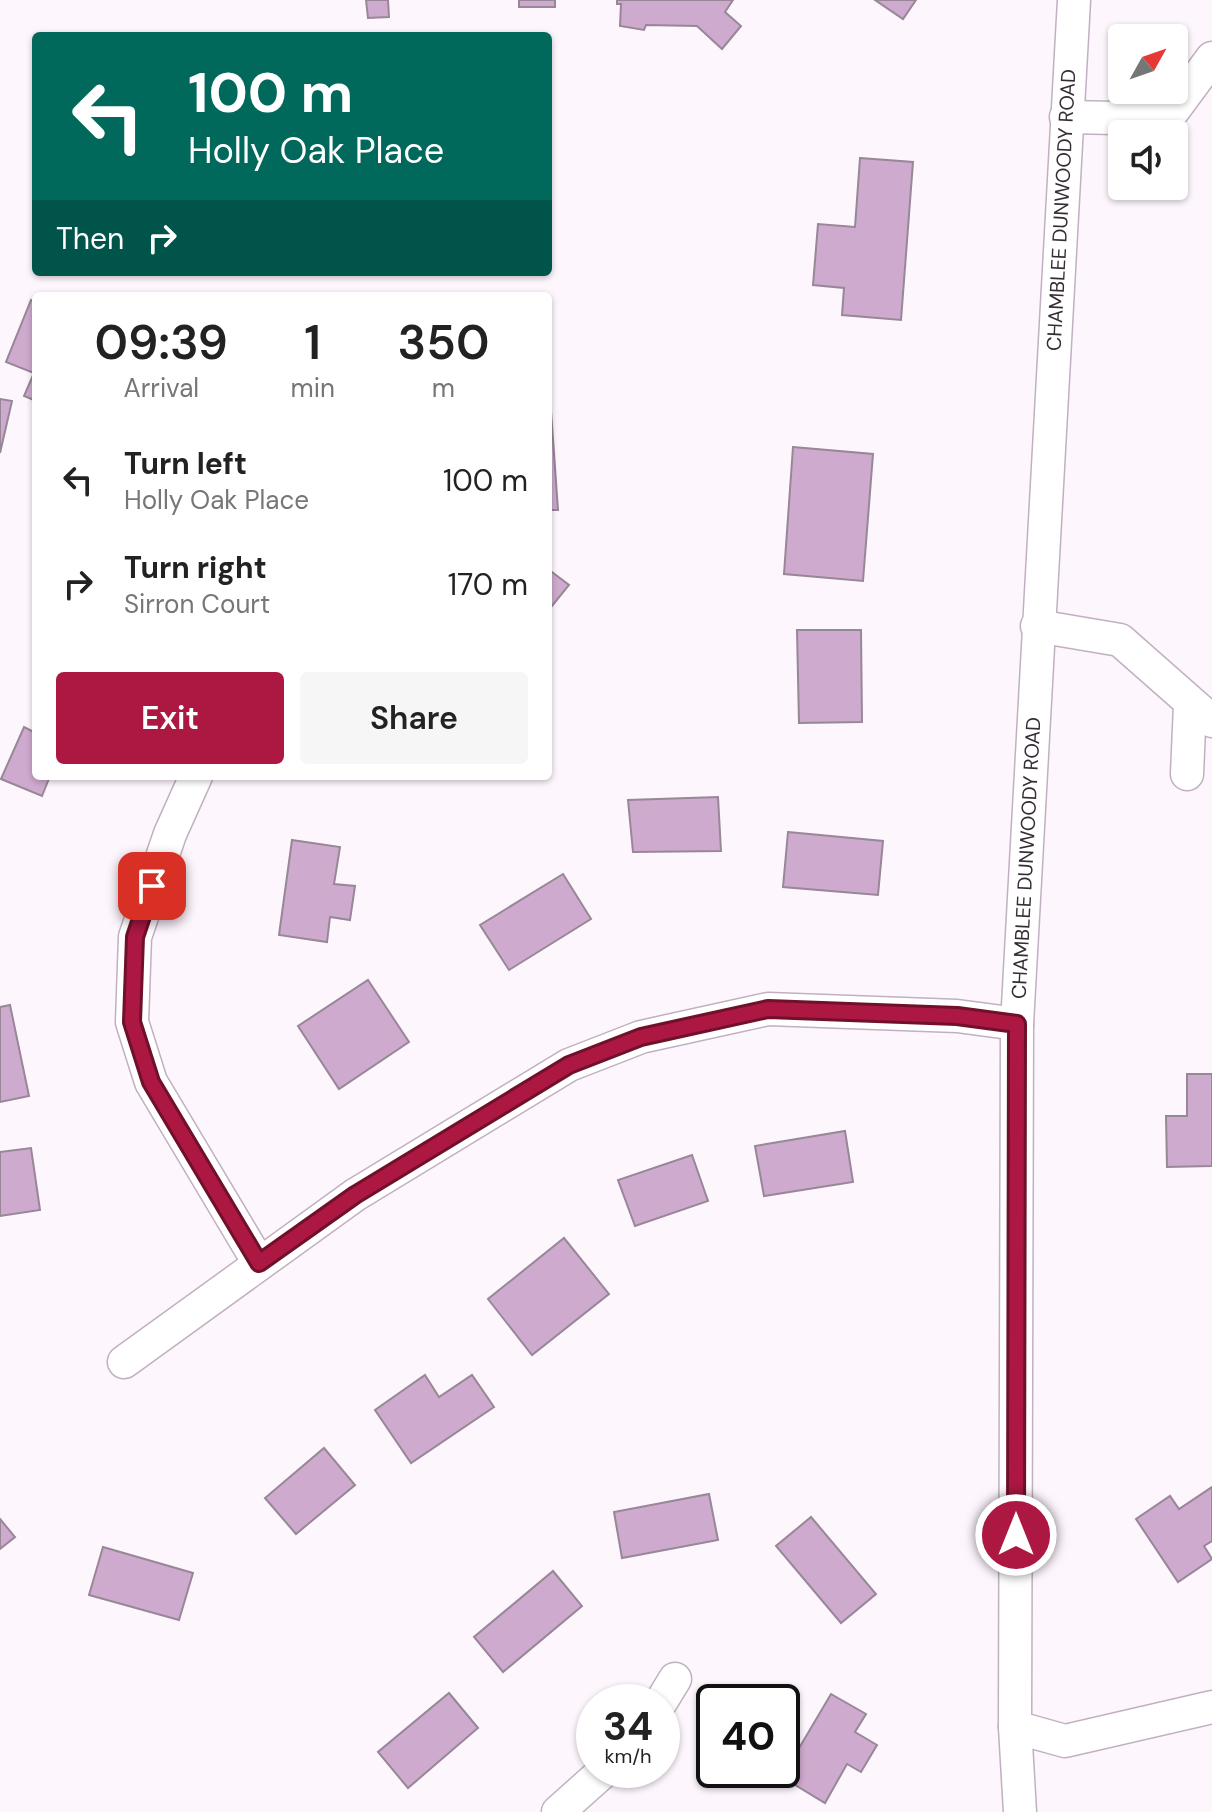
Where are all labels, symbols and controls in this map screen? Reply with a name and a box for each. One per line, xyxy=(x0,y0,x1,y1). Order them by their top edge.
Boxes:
north arrow xyxy=(1108,24,1188,104)
map controls xyxy=(1108,24,1188,200)
text: 100 m xyxy=(188,56,353,129)
icon: left xyxy=(56,64,160,168)
street label: CHAMBLEE DUNWOODY ROAD xyxy=(1041,68,1081,352)
button: sound xyxy=(1108,120,1188,200)
text: Holly Oak Place xyxy=(188,127,444,174)
icon: right xyxy=(140,216,184,260)
text: Then xyxy=(56,219,124,258)
text: 09:39 xyxy=(95,311,228,374)
text: 1 xyxy=(304,311,321,374)
text: 350 xyxy=(397,311,489,374)
text: Arrival xyxy=(123,371,199,405)
text: min xyxy=(291,371,335,405)
text: m xyxy=(432,371,455,405)
text: Turn left xyxy=(124,444,247,483)
icon: left xyxy=(56,458,100,502)
text: 100 m xyxy=(443,461,528,500)
text: Holly Oak Place xyxy=(124,483,309,517)
text: Turn right xyxy=(124,548,267,587)
icon: right xyxy=(56,562,100,606)
text: 170 m xyxy=(448,565,528,604)
text: Sirron Court xyxy=(124,587,270,621)
button: Exit xyxy=(56,672,284,764)
button: Share xyxy=(300,672,528,764)
street label: CHAMBLEE DUNWOODY ROAD xyxy=(1006,716,1046,1000)
pin xyxy=(118,852,186,920)
icon: arrive xyxy=(130,864,174,908)
position arrow xyxy=(974,1493,1058,1577)
speed limit sign: 40 xyxy=(696,1684,800,1788)
text: 34 xyxy=(603,1700,653,1752)
text: km/h xyxy=(604,1743,652,1769)

